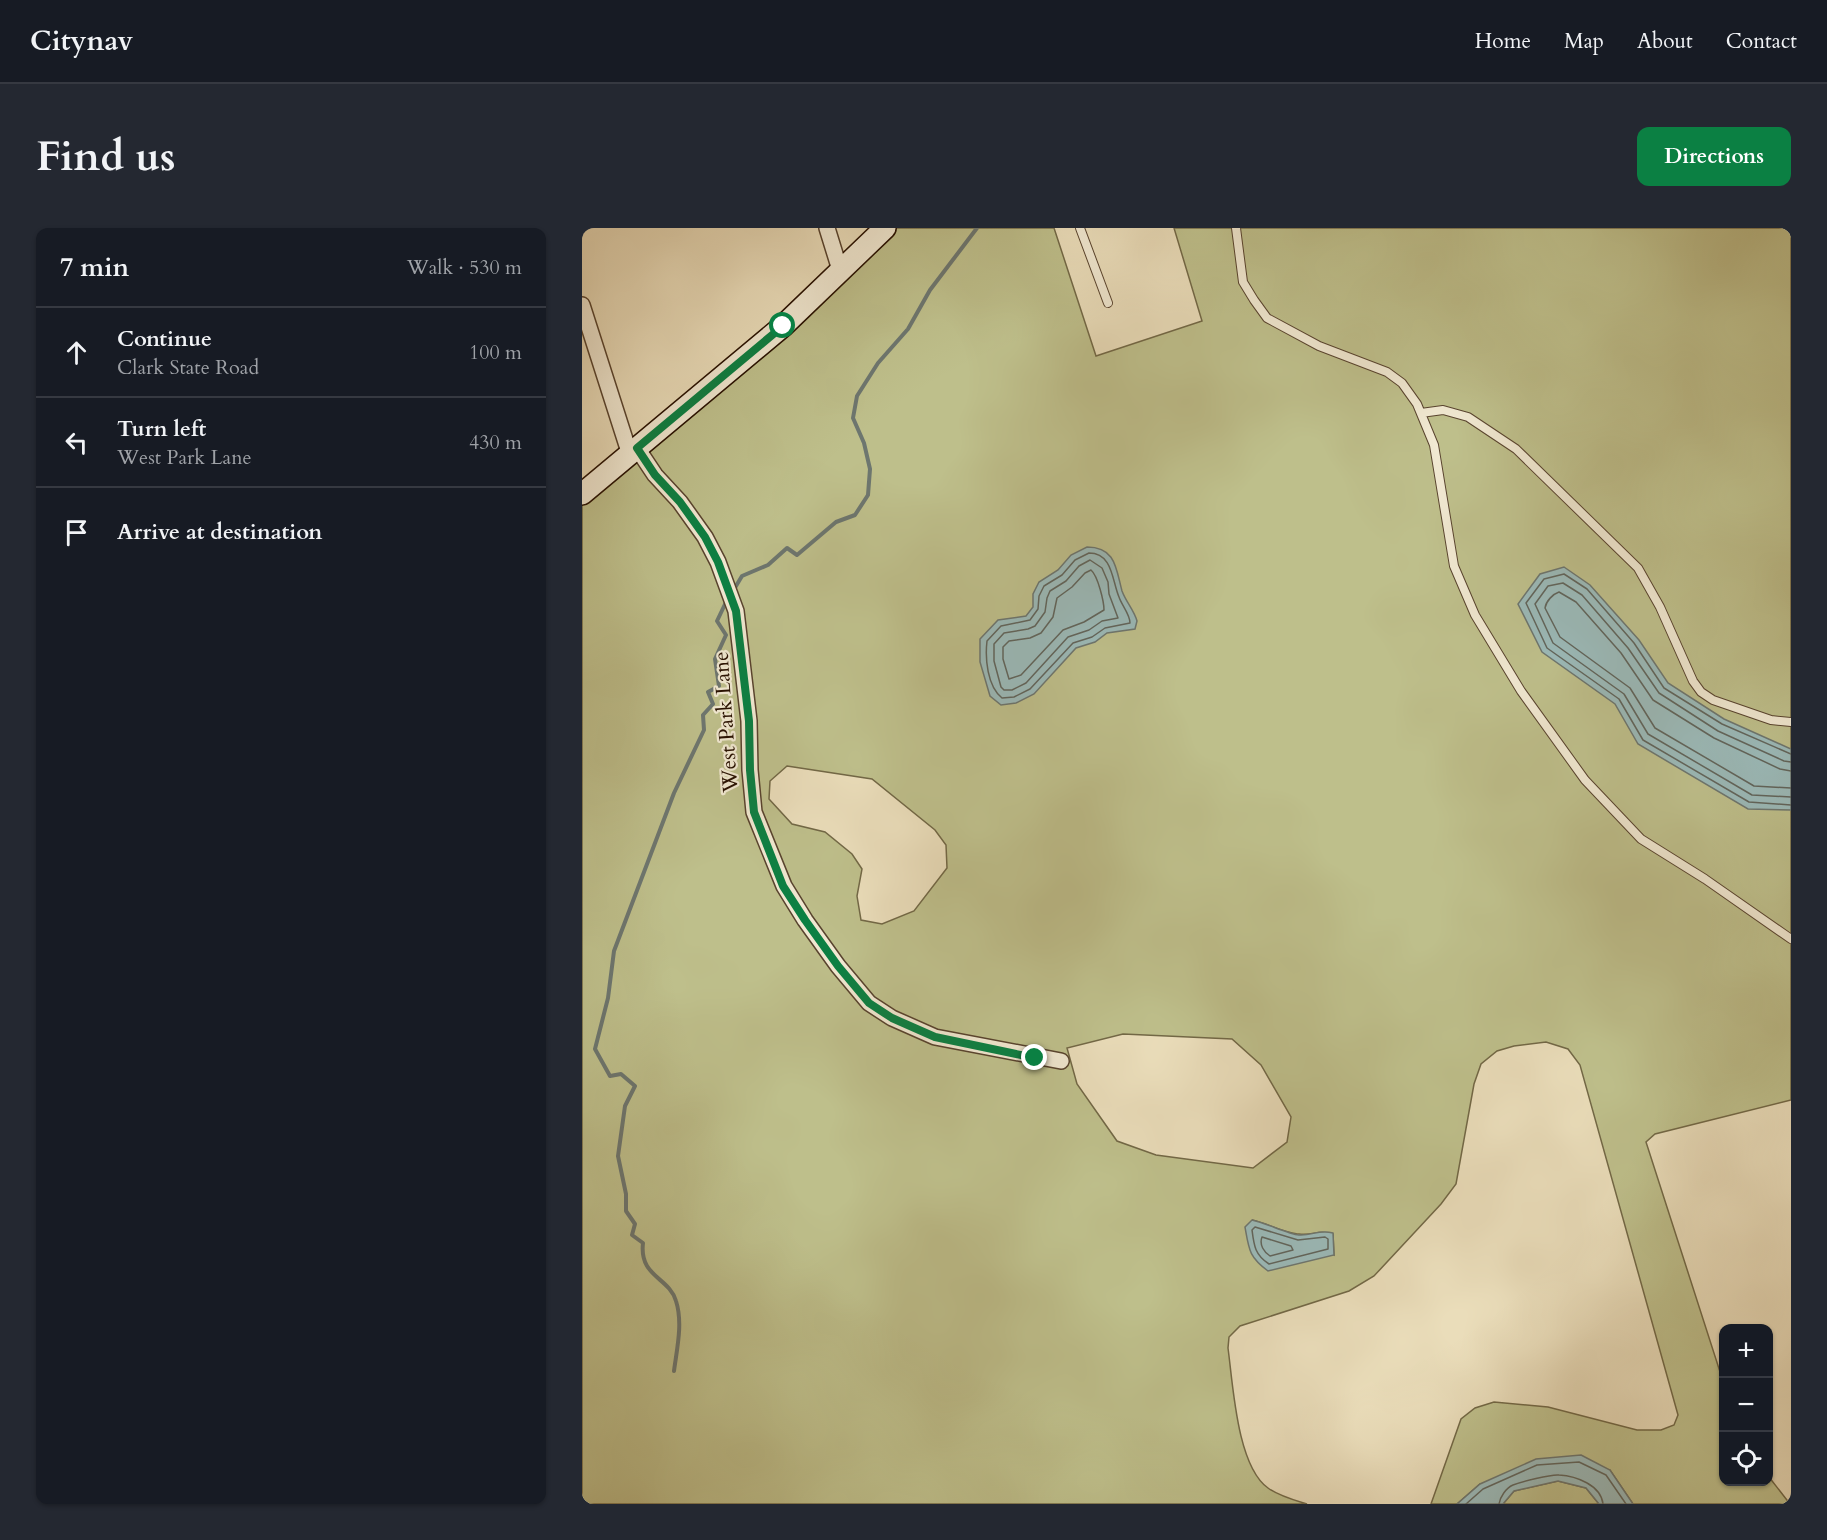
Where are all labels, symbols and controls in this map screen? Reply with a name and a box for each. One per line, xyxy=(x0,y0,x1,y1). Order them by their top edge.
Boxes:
text: Citynav xyxy=(30,22,133,60)
text: Home xyxy=(1475,27,1531,56)
text: Map xyxy=(1564,27,1604,56)
text: About xyxy=(1637,27,1693,56)
text: Contact xyxy=(1726,27,1797,56)
button: Directions xyxy=(1637,127,1791,186)
text: Find us xyxy=(36,128,176,185)
text: 7 min xyxy=(60,250,129,285)
text: Walk · 530 m xyxy=(407,254,522,281)
route start xyxy=(769,312,795,338)
text: Continue xyxy=(117,324,212,354)
icon: ahead xyxy=(60,336,93,369)
text: 100 m xyxy=(469,339,522,366)
text: Clark State Road xyxy=(117,354,259,381)
text: Turn left xyxy=(117,414,206,444)
icon: left xyxy=(60,426,93,459)
text: 430 m xyxy=(469,429,522,456)
text: West Park Lane xyxy=(117,444,252,471)
icon: arrive xyxy=(60,516,93,549)
text: Arrive at destination xyxy=(117,517,322,547)
street label: West Park Lane xyxy=(707,651,745,794)
route end xyxy=(1021,1044,1047,1070)
map controls xyxy=(1719,1324,1773,1486)
button: + xyxy=(1719,1324,1773,1378)
button: − xyxy=(1719,1378,1773,1432)
button: locate xyxy=(1719,1432,1773,1486)

